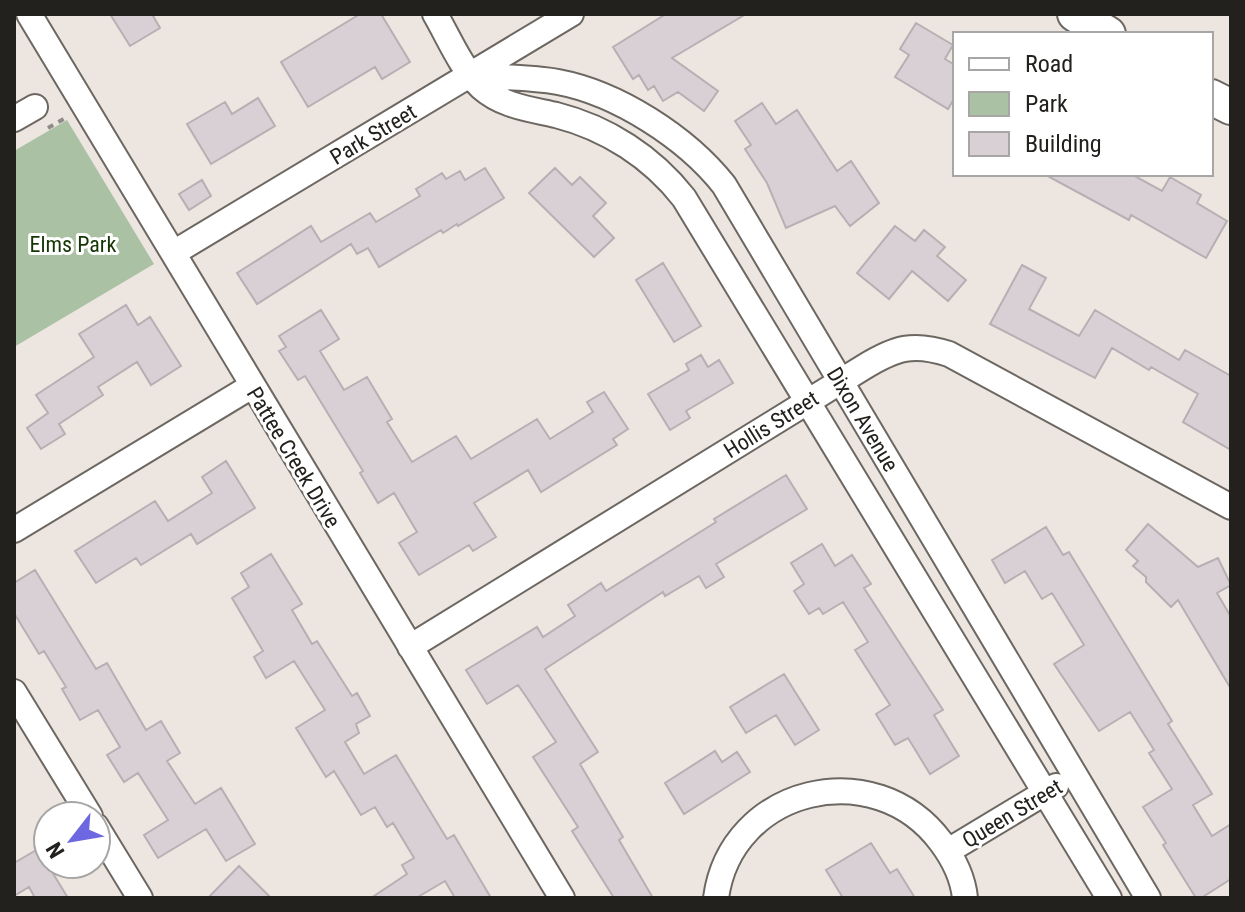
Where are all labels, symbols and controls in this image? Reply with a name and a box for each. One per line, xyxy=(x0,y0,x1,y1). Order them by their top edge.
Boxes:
legend xyxy=(953,32,1213,176)
text: Road xyxy=(1025,50,1073,78)
text: Park xyxy=(1025,90,1068,118)
street label: Park Street xyxy=(326,99,421,170)
text: Building xyxy=(1025,130,1102,158)
park label: Elms Park xyxy=(30,232,117,257)
street label: Dixon Avenue xyxy=(822,363,903,476)
street label: Pattee Creek Drive xyxy=(242,382,345,532)
street label: Hollis Street xyxy=(719,386,823,463)
street label: Queen Street xyxy=(958,774,1067,853)
north arrow xyxy=(32,800,112,880)
text: N xyxy=(41,838,69,862)

